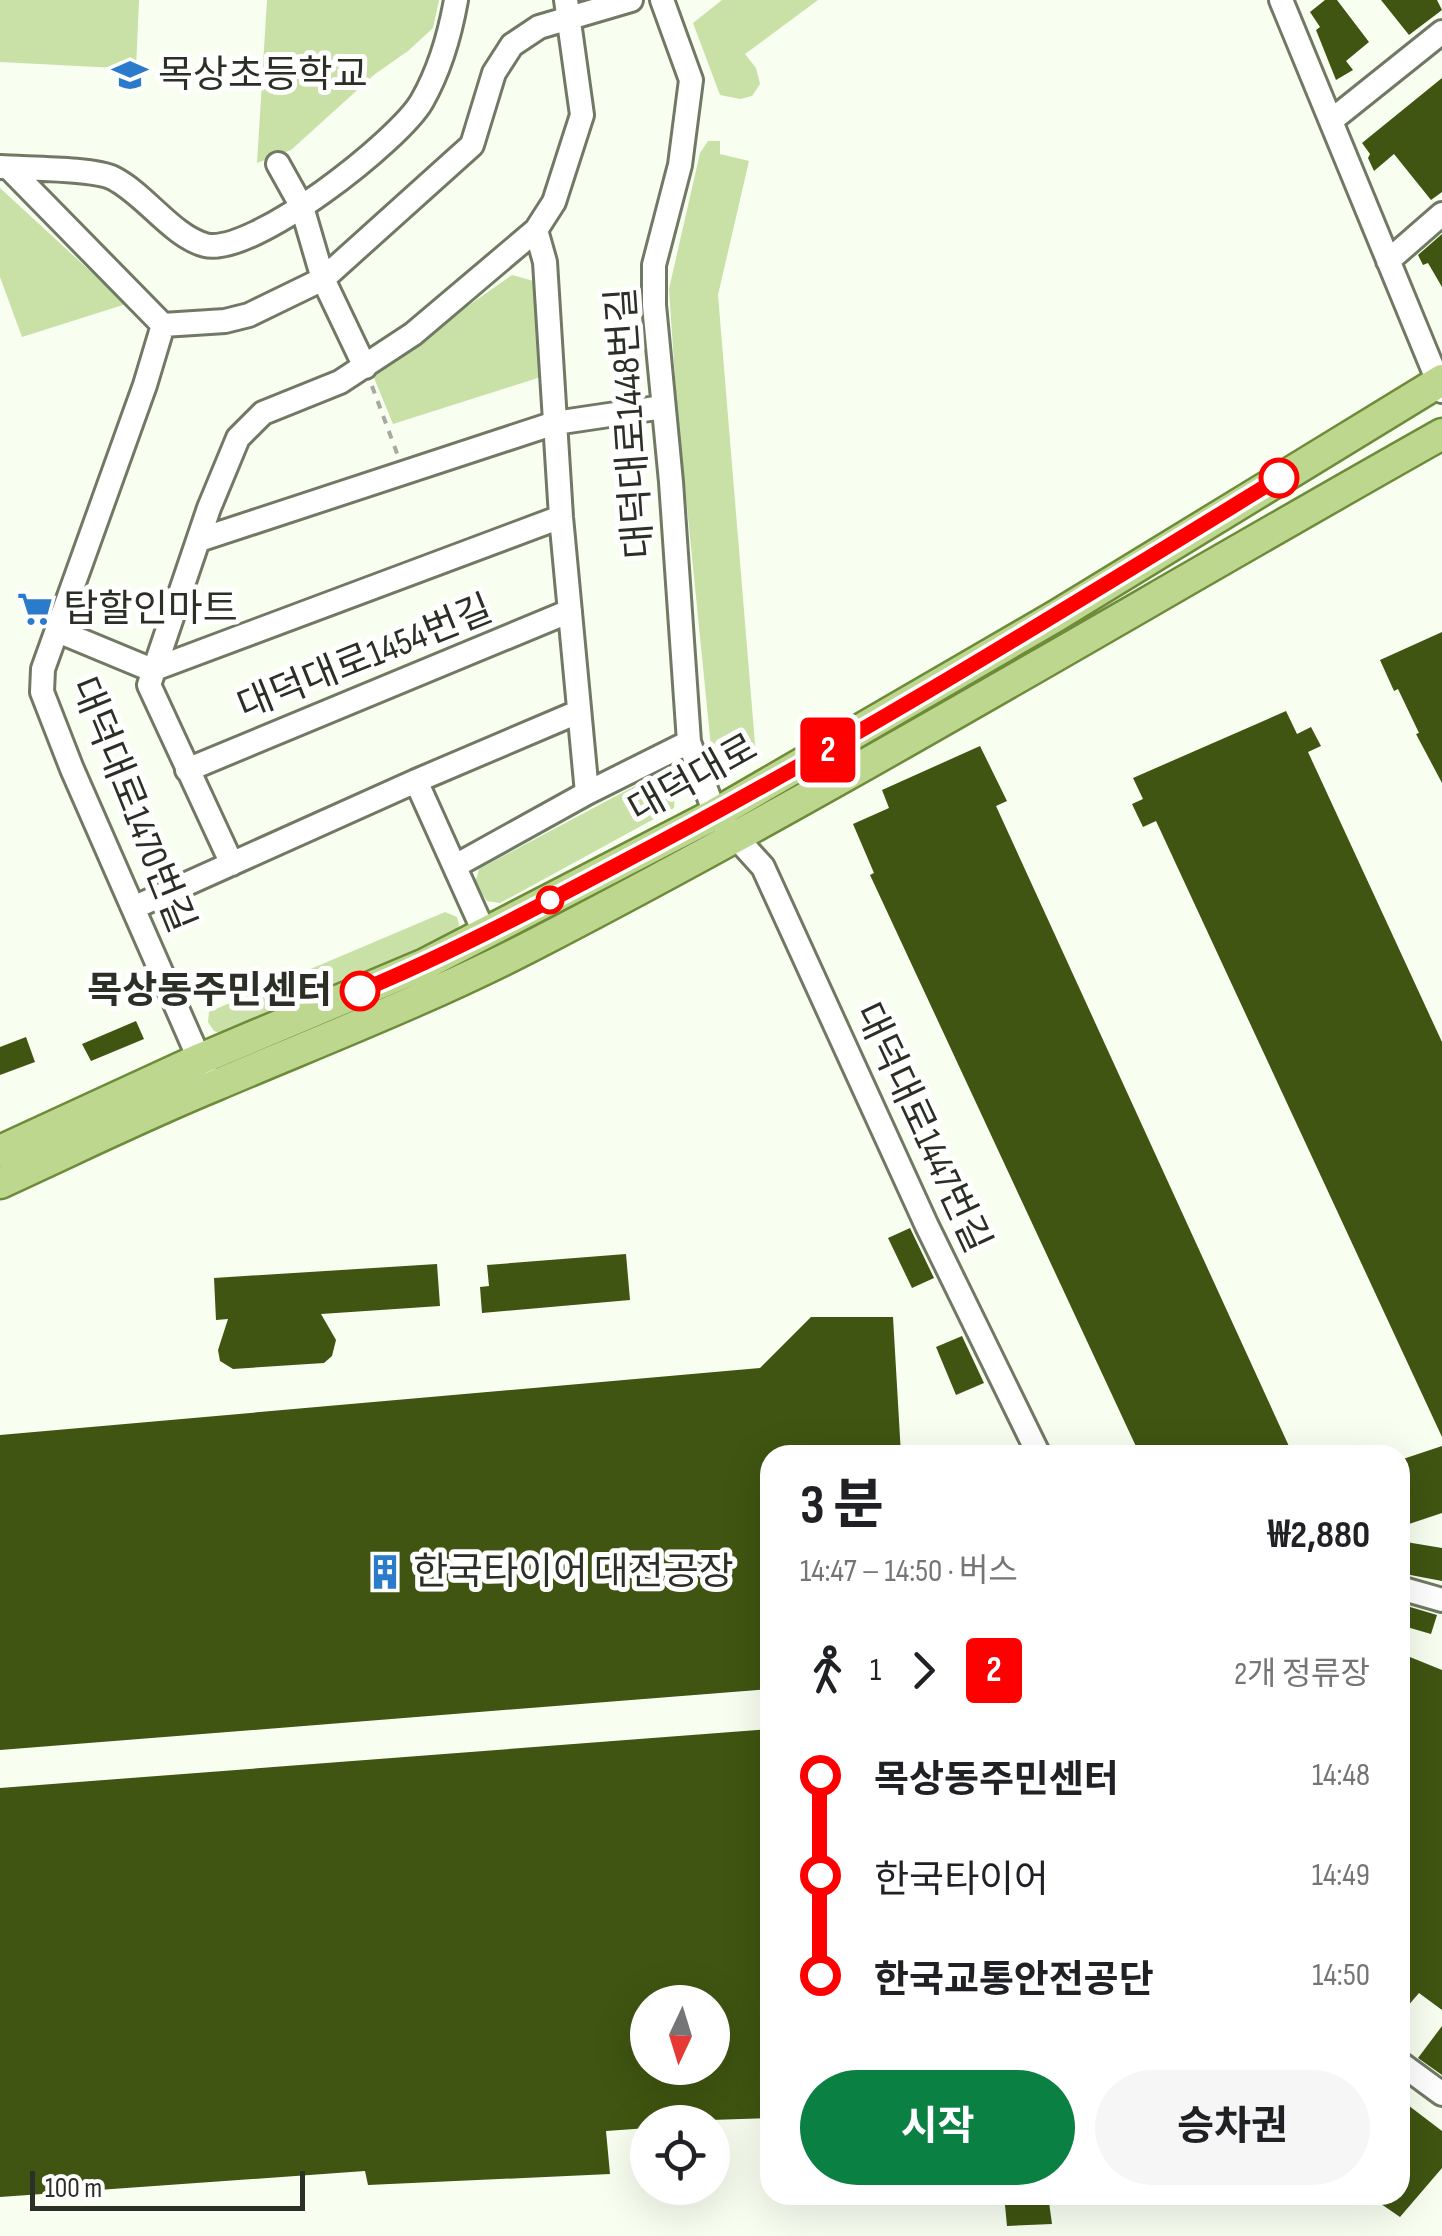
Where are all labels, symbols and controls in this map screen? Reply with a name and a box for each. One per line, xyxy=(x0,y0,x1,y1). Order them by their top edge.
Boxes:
place label: 목상초등학교 xyxy=(158,53,368,98)
school or university icon: 목상초등학교 xyxy=(111,56,149,94)
street label: 대덕대로1448번길 xyxy=(599,286,663,560)
unlabelled marker xyxy=(1260,459,1298,497)
place label: 탑할인마트 xyxy=(63,587,238,632)
street label: 대덕대로1454번길 xyxy=(231,587,499,729)
supermarket icon: 탑할인마트 xyxy=(16,590,54,628)
street label: 대덕대로1470번길 xyxy=(60,671,204,939)
line badge: 2 xyxy=(796,718,860,782)
street label: 대덕대로 xyxy=(621,725,765,833)
text: 2 xyxy=(820,729,836,772)
unlabelled marker xyxy=(537,887,563,913)
place label: 목상동주민센터 xyxy=(87,969,332,1014)
marker: 목상동주민센터 xyxy=(341,972,379,1010)
street label: 대덕대로1447번길 xyxy=(845,996,999,1260)
text: 3 분 xyxy=(800,1473,884,1540)
text: ₩2,880 xyxy=(1268,1513,1370,1558)
place label: 한국타이어 대전공장 xyxy=(413,1550,734,1595)
text: 14:47 – 14:50 · 버스 xyxy=(800,1552,1018,1591)
building icon: 한국타이어 대전공장 xyxy=(366,1553,404,1591)
icon: walk xyxy=(800,1643,855,1698)
icon: forward xyxy=(896,1643,951,1698)
text: 2 xyxy=(986,1649,1002,1692)
text: 1 xyxy=(870,1651,881,1690)
text: 2개 정류장 xyxy=(1234,1655,1370,1694)
text: 14:48 xyxy=(1312,1756,1370,1795)
text: 목상동주민센터 xyxy=(874,1758,1119,1803)
text: 14:49 xyxy=(1312,1856,1370,1895)
text: 한국타이어 xyxy=(874,1858,1049,1903)
text: 14:50 xyxy=(1312,1956,1370,1995)
text: 한국교통안전공단 xyxy=(874,1958,1154,2003)
north arrow xyxy=(630,1985,730,2085)
map controls xyxy=(630,1985,730,2205)
button: 시작 xyxy=(800,2070,1075,2185)
button: 승차권 xyxy=(1095,2070,1370,2185)
button: locate xyxy=(630,2105,730,2205)
scale bar xyxy=(30,2166,305,2210)
text: 100 m xyxy=(45,2172,102,2205)

